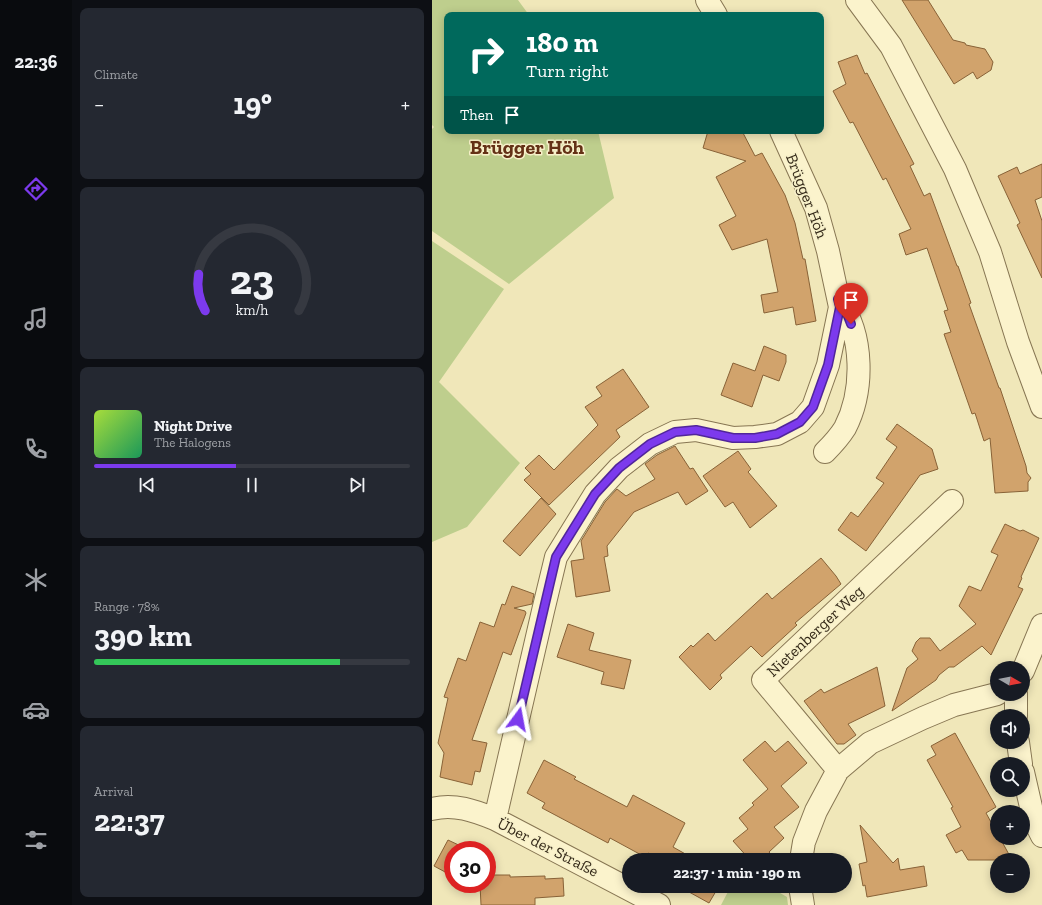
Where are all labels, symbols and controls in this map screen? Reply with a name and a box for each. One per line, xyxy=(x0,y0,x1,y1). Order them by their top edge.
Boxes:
text: 180 m xyxy=(526,26,598,59)
icon: right xyxy=(460,28,512,80)
text: 22:36 xyxy=(14,51,58,73)
text: Turn right xyxy=(526,60,608,82)
text: Climate xyxy=(94,67,138,82)
text: 19° xyxy=(233,86,272,122)
text: − xyxy=(94,91,104,118)
text: + xyxy=(401,91,410,118)
icon: arrive xyxy=(501,104,523,126)
text: Then xyxy=(460,106,493,124)
district label: Brügger Höh xyxy=(470,135,585,159)
street label: Brügger Höh xyxy=(782,151,832,241)
icon: directions xyxy=(22,175,50,203)
text: 23 xyxy=(230,255,274,305)
pin xyxy=(834,283,868,324)
icon: arrive xyxy=(840,289,862,311)
text: km/h xyxy=(236,302,268,319)
icon: music xyxy=(22,305,50,333)
text: Night Drive xyxy=(154,417,232,435)
icon: phone xyxy=(22,435,50,463)
text: The Halogens xyxy=(154,435,231,450)
icon: previous xyxy=(136,474,158,496)
icon: pause xyxy=(241,474,263,496)
icon: next xyxy=(346,474,368,496)
icon: climate xyxy=(22,566,50,594)
street label: Nietenberger Weg xyxy=(763,581,867,681)
text: Range · 78% xyxy=(94,599,160,614)
text: 390 km xyxy=(94,618,192,654)
north arrow xyxy=(990,661,1030,701)
map controls xyxy=(990,661,1030,893)
icon: car xyxy=(22,696,50,724)
position arrow xyxy=(497,698,539,740)
button: sound xyxy=(990,709,1030,749)
button: search xyxy=(990,757,1030,797)
text: Arrival xyxy=(94,784,133,799)
text: 22:37 xyxy=(94,803,165,839)
button: + xyxy=(990,805,1030,845)
street label: Über der Straße xyxy=(494,813,602,881)
icon: filters xyxy=(22,826,50,854)
speed limit sign: 30 xyxy=(444,841,496,893)
button: − xyxy=(990,853,1030,893)
text: 22:37 · 1 min · 190 m xyxy=(673,864,801,882)

